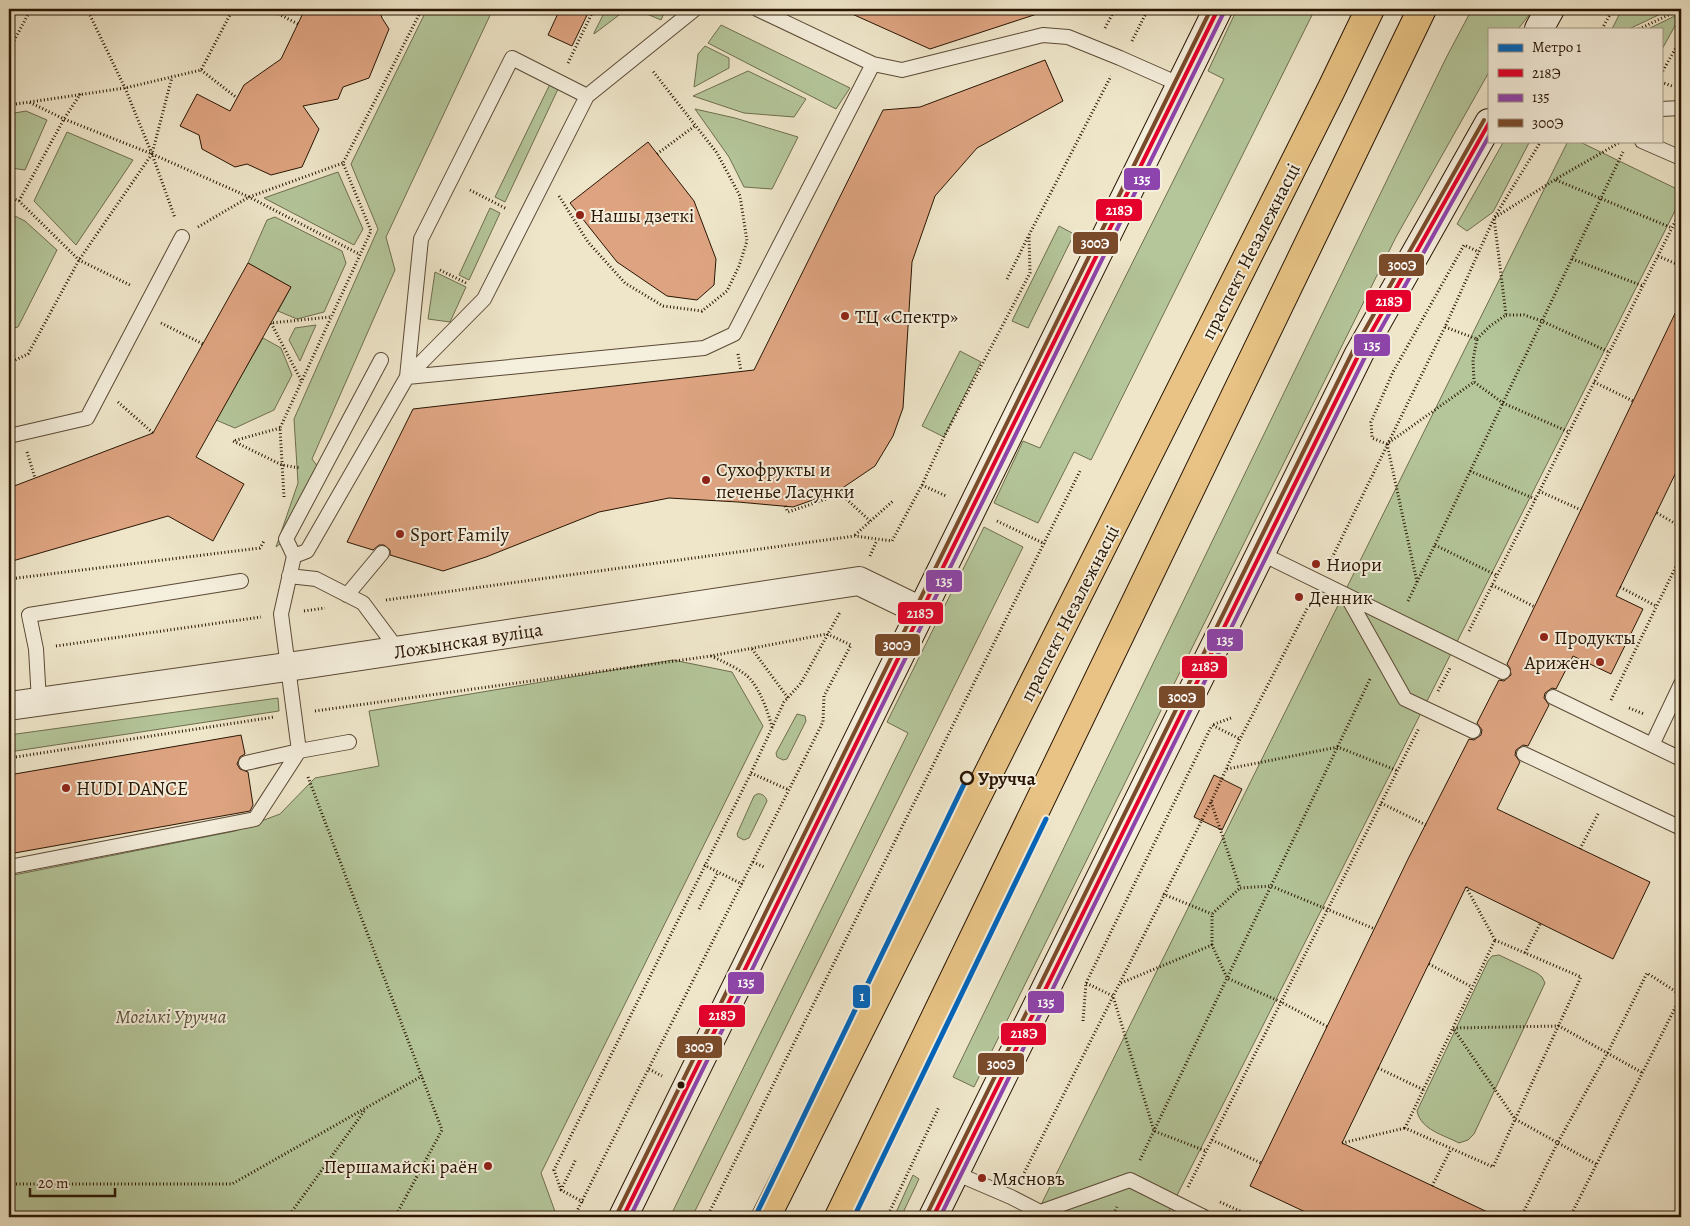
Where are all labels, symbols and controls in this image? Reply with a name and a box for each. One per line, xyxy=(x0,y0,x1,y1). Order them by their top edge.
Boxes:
legend xyxy=(1488,28,1662,142)
text: Метро 1 xyxy=(1532,37,1582,57)
text: 218Э xyxy=(1532,63,1561,83)
text: 135 xyxy=(1532,87,1550,107)
text: 300Э xyxy=(1532,113,1564,133)
street label: праспект Незалежнасці xyxy=(1195,159,1307,344)
line badge: 135 xyxy=(1123,167,1161,191)
text: 135 xyxy=(1133,170,1151,189)
line badge: 218Э xyxy=(1095,198,1143,222)
text: 218Э xyxy=(1105,201,1133,220)
place label: Нашы дзеткі xyxy=(590,203,694,229)
marker: Нашы дзеткі xyxy=(574,209,586,221)
line badge: 300Э xyxy=(1072,231,1119,255)
text: 300Э xyxy=(1081,234,1110,253)
line badge: 300Э xyxy=(1378,253,1425,277)
text: 300Э xyxy=(1388,256,1417,275)
line badge: 218Э xyxy=(1365,289,1412,313)
text: 218Э xyxy=(1375,292,1403,311)
place label: ТЦ «Спектр» xyxy=(855,304,958,330)
marker: ТЦ «Спектр» xyxy=(839,310,851,322)
line badge: 135 xyxy=(1353,333,1391,357)
text: 135 xyxy=(1363,336,1381,355)
place label: Сухофрукты и печенье Ласунки xyxy=(716,457,855,505)
marker: Сухофрукты и печенье Ласунки xyxy=(700,474,712,486)
street label: праспект Незалежнасці xyxy=(1014,521,1126,706)
place label: Sport Family xyxy=(410,522,509,548)
marker: Sport Family xyxy=(394,528,406,540)
place label: Ниори xyxy=(1326,552,1382,578)
marker: Ниори xyxy=(1310,558,1322,570)
line badge: 135 xyxy=(925,569,963,593)
text: 135 xyxy=(935,572,953,591)
place label: Денник xyxy=(1309,585,1373,611)
marker: Денник xyxy=(1293,591,1305,603)
line badge: 218Э xyxy=(897,601,944,625)
text: 218Э xyxy=(906,604,934,623)
street label: Ложынская вуліца xyxy=(392,616,545,666)
place label: Продукты xyxy=(1554,625,1636,651)
line badge: 135 xyxy=(1206,628,1244,652)
text: 135 xyxy=(1216,631,1234,650)
marker: Продукты xyxy=(1538,631,1550,643)
line badge: 300Э xyxy=(874,633,921,657)
text: 300Э xyxy=(883,636,912,655)
place label: Арижен xyxy=(1524,650,1590,676)
line badge: 218Э xyxy=(1181,655,1228,679)
marker: Арижен xyxy=(1594,656,1606,668)
text: 218Э xyxy=(1191,657,1219,676)
line badge: 300Э xyxy=(1158,685,1206,709)
text: 300Э xyxy=(1168,688,1197,707)
place label: Уручча xyxy=(978,766,1037,792)
marker: Уручча xyxy=(960,771,974,785)
place label: HUDI DANCE xyxy=(76,776,188,802)
marker: HUDI DANCE xyxy=(60,782,72,794)
line badge: 135 xyxy=(727,971,765,995)
text: 135 xyxy=(737,973,755,992)
line badge: 1 xyxy=(852,984,871,1009)
text: 1 xyxy=(859,987,865,1006)
line badge: 135 xyxy=(1027,990,1065,1014)
text: 135 xyxy=(1037,993,1055,1012)
park label: Могілкі Уручча xyxy=(115,1004,227,1030)
line badge: 218Э xyxy=(698,1004,746,1028)
text: 218Э xyxy=(708,1006,736,1025)
line badge: 218Э xyxy=(1000,1022,1047,1046)
text: 218Э xyxy=(1010,1024,1038,1043)
line badge: 300Э xyxy=(676,1035,723,1059)
text: 300Э xyxy=(685,1038,714,1057)
line badge: 300Э xyxy=(977,1052,1025,1076)
text: 300Э xyxy=(987,1055,1016,1074)
unlabelled marker xyxy=(676,1080,686,1090)
place label: Першамайскі раён xyxy=(324,1154,478,1180)
marker: Першамайскі раён xyxy=(482,1160,494,1172)
scale bar xyxy=(30,1166,115,1198)
place label: Мясновъ xyxy=(992,1166,1065,1192)
marker: Мясновъ xyxy=(976,1172,988,1184)
text: 20 m xyxy=(38,1173,69,1193)

